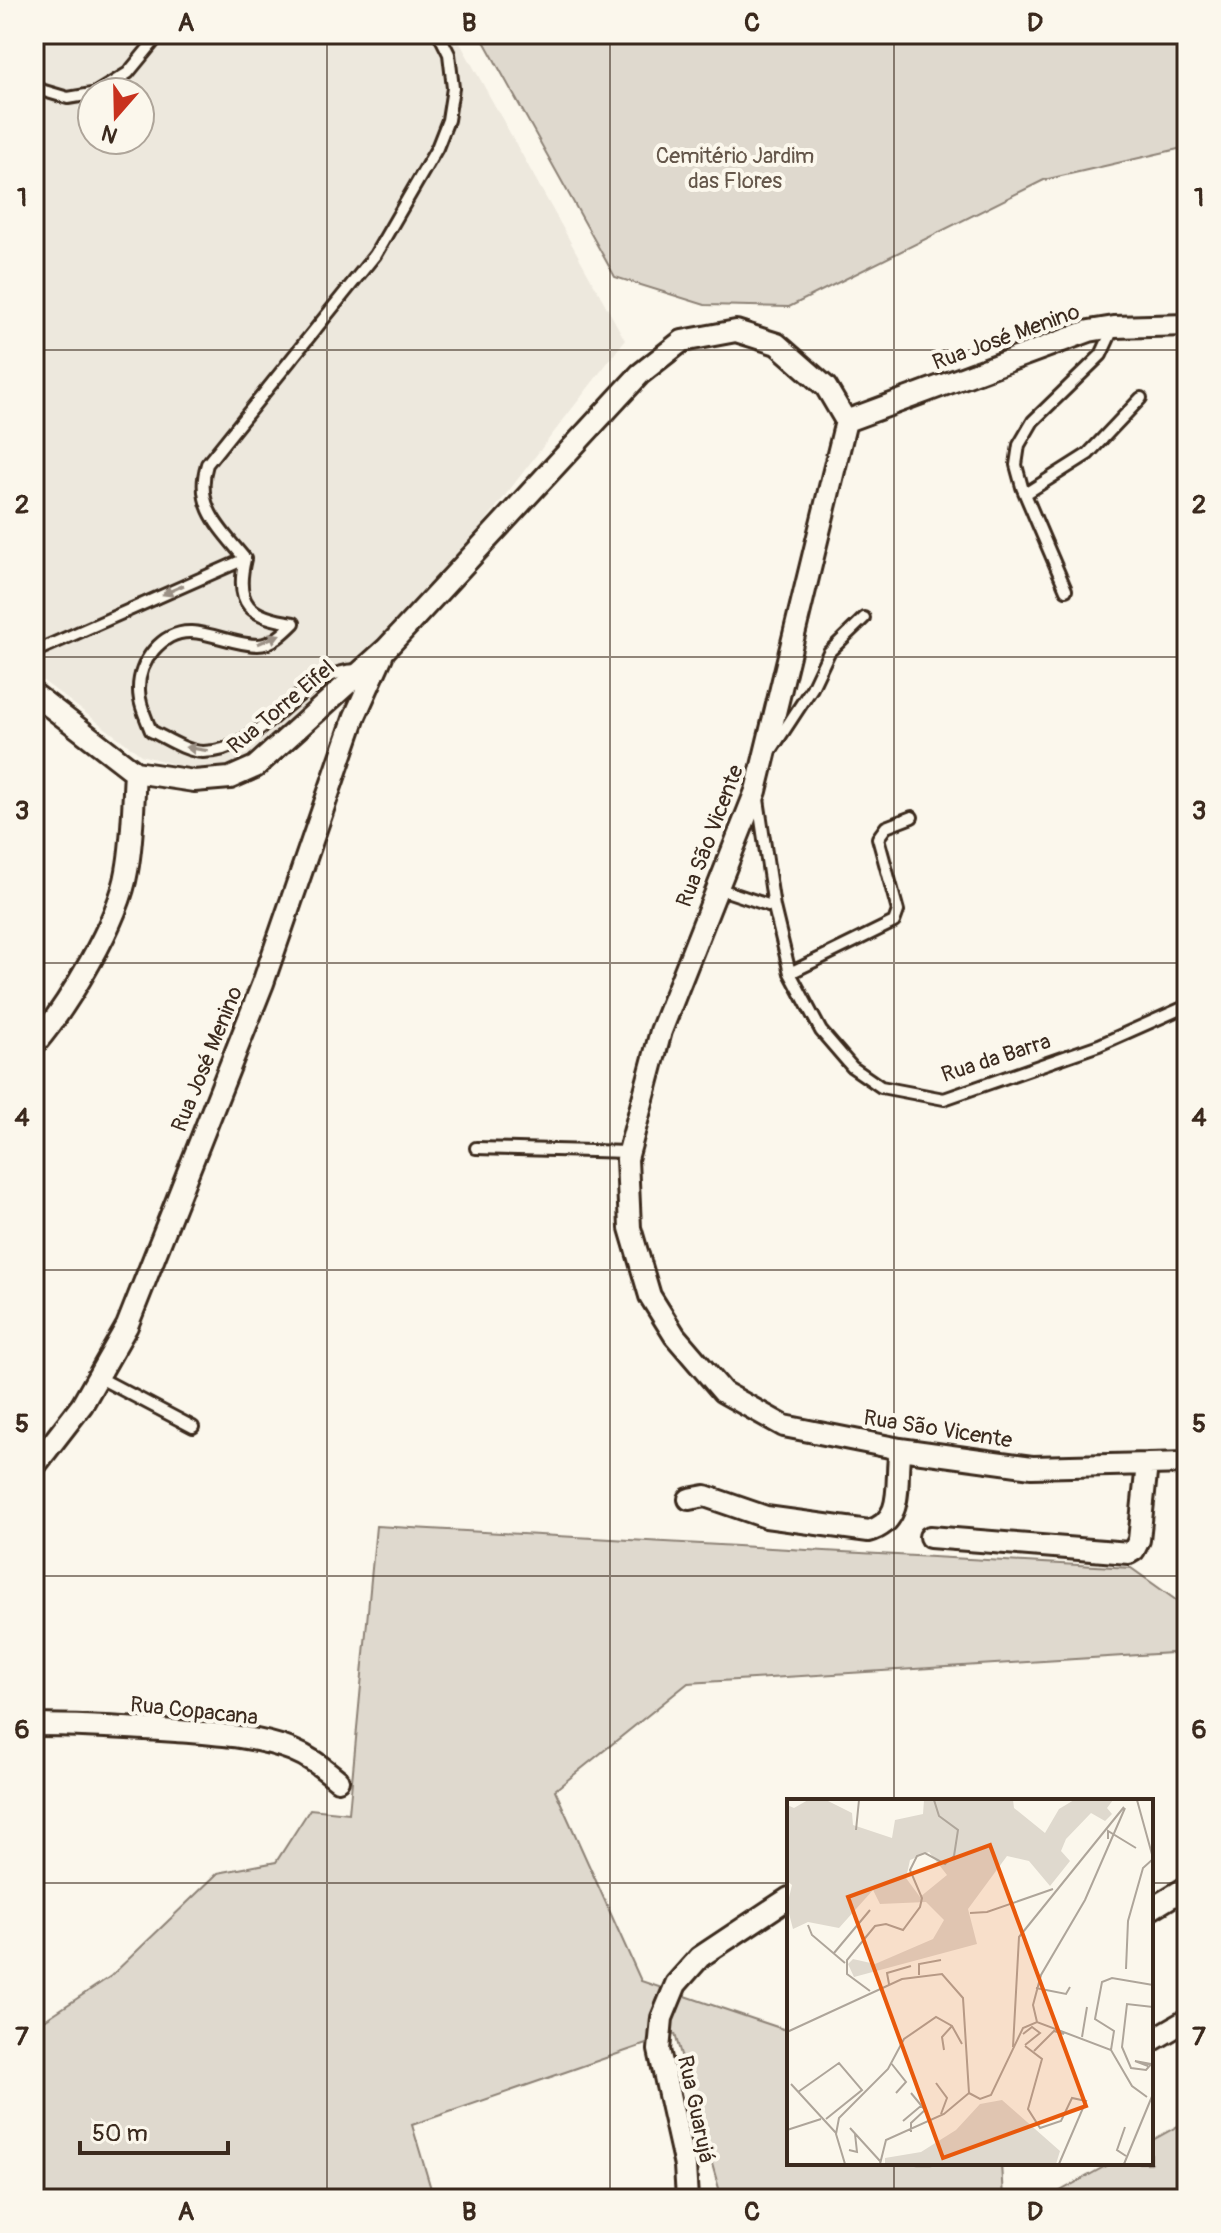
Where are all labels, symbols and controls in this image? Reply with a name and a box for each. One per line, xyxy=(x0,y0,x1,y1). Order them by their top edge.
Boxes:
text: A xyxy=(178,7,195,39)
text: B xyxy=(462,7,476,39)
text: C xyxy=(744,7,760,39)
text: D xyxy=(1027,7,1043,39)
north arrow xyxy=(76,76,156,156)
text: N xyxy=(98,118,121,150)
park label: Cemitério Jardim das Flores xyxy=(656,142,814,195)
text: 1 xyxy=(17,182,27,214)
text: 1 xyxy=(1194,182,1204,214)
street label: Rua José Menino xyxy=(929,297,1084,377)
text: 2 xyxy=(15,489,29,521)
text: 2 xyxy=(1192,489,1206,521)
one-way arrow xyxy=(161,584,185,597)
one-way arrow xyxy=(258,633,281,646)
street label: Rua Torre Eifel xyxy=(222,654,340,760)
one-way arrow xyxy=(184,742,209,754)
street label: Rua São Vicente xyxy=(670,761,750,911)
text: 3 xyxy=(15,795,29,827)
text: 3 xyxy=(1192,795,1206,827)
street label: Rua José Menino xyxy=(165,982,249,1136)
street label: Rua da Barra xyxy=(938,1027,1054,1089)
text: 4 xyxy=(14,1102,30,1134)
text: 4 xyxy=(1191,1102,1207,1134)
street label: Rua São Vicente xyxy=(862,1403,1015,1455)
text: 5 xyxy=(15,1408,29,1440)
text: 5 xyxy=(1192,1408,1206,1440)
street label: Rua Copacana xyxy=(129,1690,259,1732)
text: 6 xyxy=(14,1714,30,1746)
text: 6 xyxy=(1191,1714,1207,1746)
inset map xyxy=(787,1799,1153,2165)
text: 7 xyxy=(15,2021,29,2053)
text: 7 xyxy=(1192,2021,1206,2053)
street label: Rua Guarujá xyxy=(671,2053,721,2165)
scale bar xyxy=(80,2105,228,2155)
text: 50 m xyxy=(92,2119,148,2148)
text: A xyxy=(178,2196,195,2228)
text: B xyxy=(462,2196,476,2228)
text: C xyxy=(744,2196,760,2228)
text: D xyxy=(1027,2196,1043,2228)

